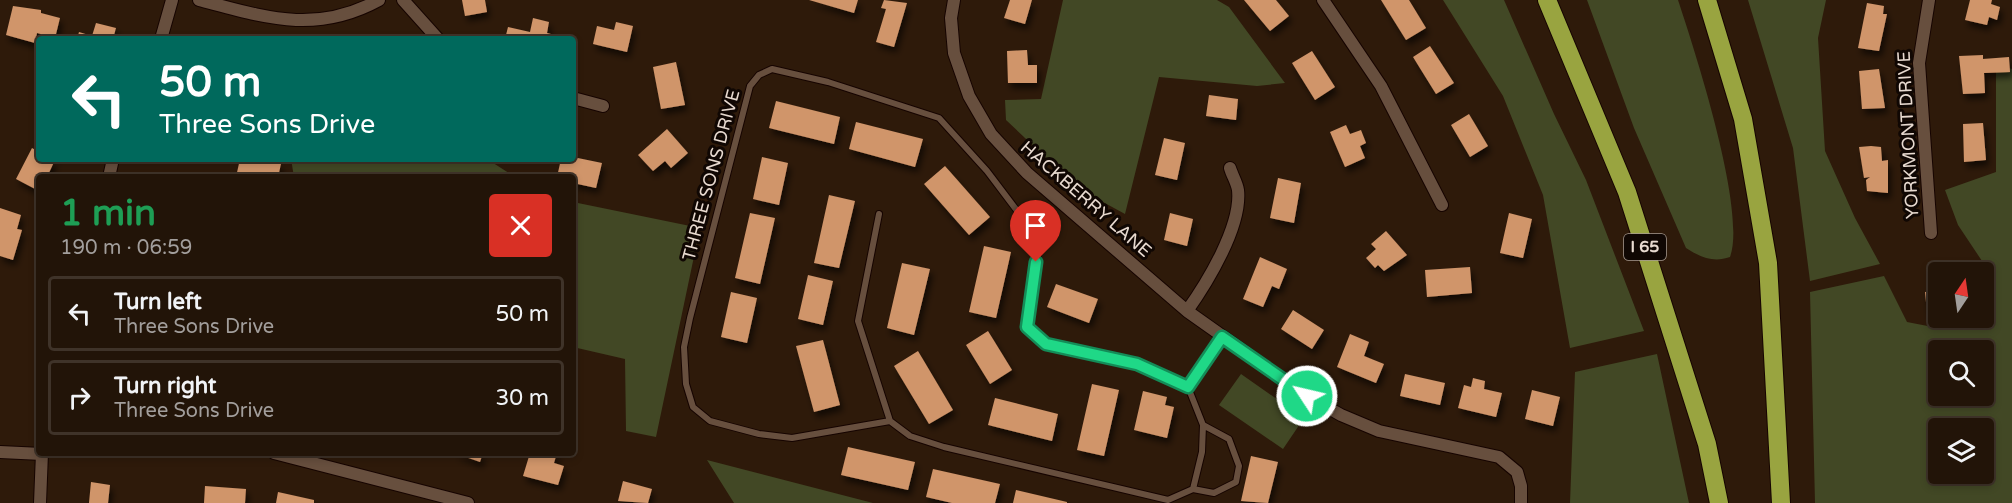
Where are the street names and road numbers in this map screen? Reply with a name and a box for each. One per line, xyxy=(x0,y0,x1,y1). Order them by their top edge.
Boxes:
street label: YORKMONT DRIVE xyxy=(1893,51,1923,219)
street label: THREE SONS DRIVE xyxy=(678,87,744,263)
street label: HACKBERRY LANE xyxy=(1016,136,1156,262)
road number: I 65 xyxy=(1624,234,1666,260)

